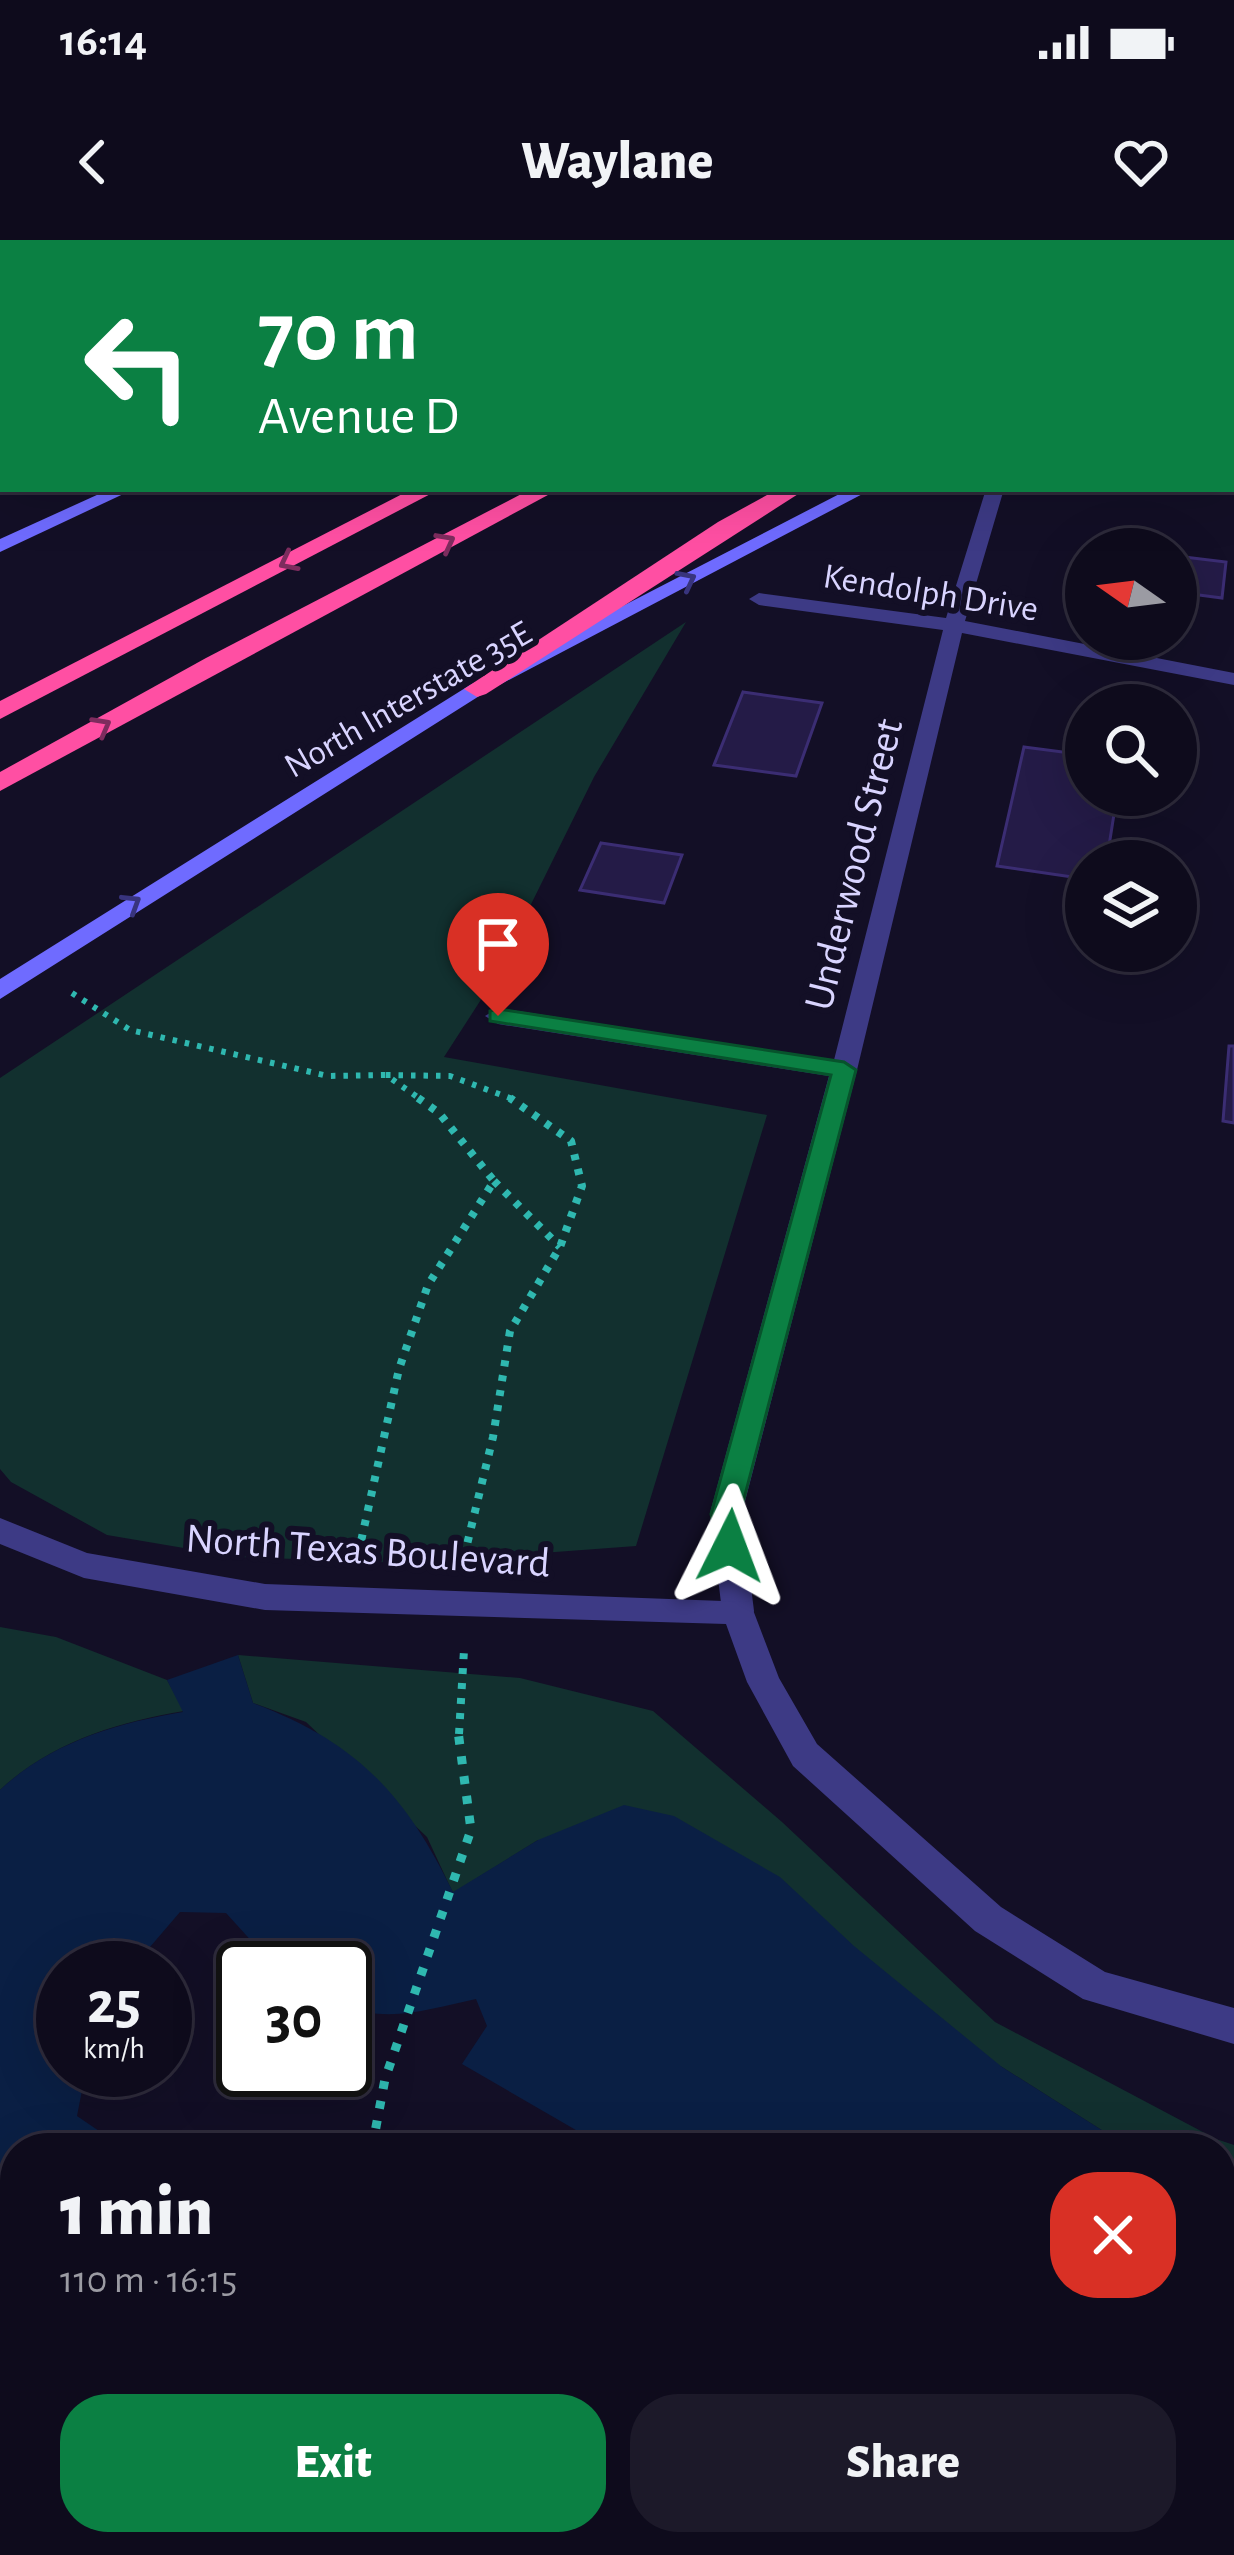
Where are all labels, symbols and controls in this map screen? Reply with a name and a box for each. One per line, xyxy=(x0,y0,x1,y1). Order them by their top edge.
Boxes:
text: 16:14 xyxy=(60,19,147,64)
icon: back xyxy=(60,129,126,195)
icon: heart xyxy=(1108,129,1174,195)
text: Waylane xyxy=(521,135,713,189)
icon: left xyxy=(60,288,216,444)
text: 70 m xyxy=(258,292,419,376)
text: Avenue D xyxy=(258,390,459,444)
north arrow xyxy=(1065,528,1197,660)
map controls xyxy=(1065,528,1197,972)
one-way arrow xyxy=(434,532,455,556)
one-way arrow xyxy=(279,548,301,571)
street label: Kendolph Drive xyxy=(821,558,1041,628)
one-way arrow xyxy=(674,571,696,594)
street label: North Interstate 35E xyxy=(279,615,537,785)
button: search xyxy=(1065,684,1197,816)
street label: Underwood Street xyxy=(797,714,910,1015)
one-way arrow xyxy=(90,717,111,740)
button: layers xyxy=(1065,840,1197,972)
pin xyxy=(447,893,549,1016)
one-way arrow xyxy=(119,895,141,917)
icon: arrive xyxy=(465,911,531,977)
position arrow xyxy=(667,1483,793,1609)
street label: North Texas Boulevard xyxy=(184,1517,552,1585)
speed limit sign: 30 xyxy=(216,1941,372,2097)
text: 25 xyxy=(87,1974,141,2034)
text: km/h xyxy=(83,2034,145,2064)
button: close xyxy=(1050,2172,1176,2298)
text: 1 min xyxy=(60,2176,213,2248)
text: 110 m · 16:15 xyxy=(60,2261,237,2300)
button: Exit xyxy=(60,2394,606,2532)
button: Share xyxy=(630,2394,1176,2532)

